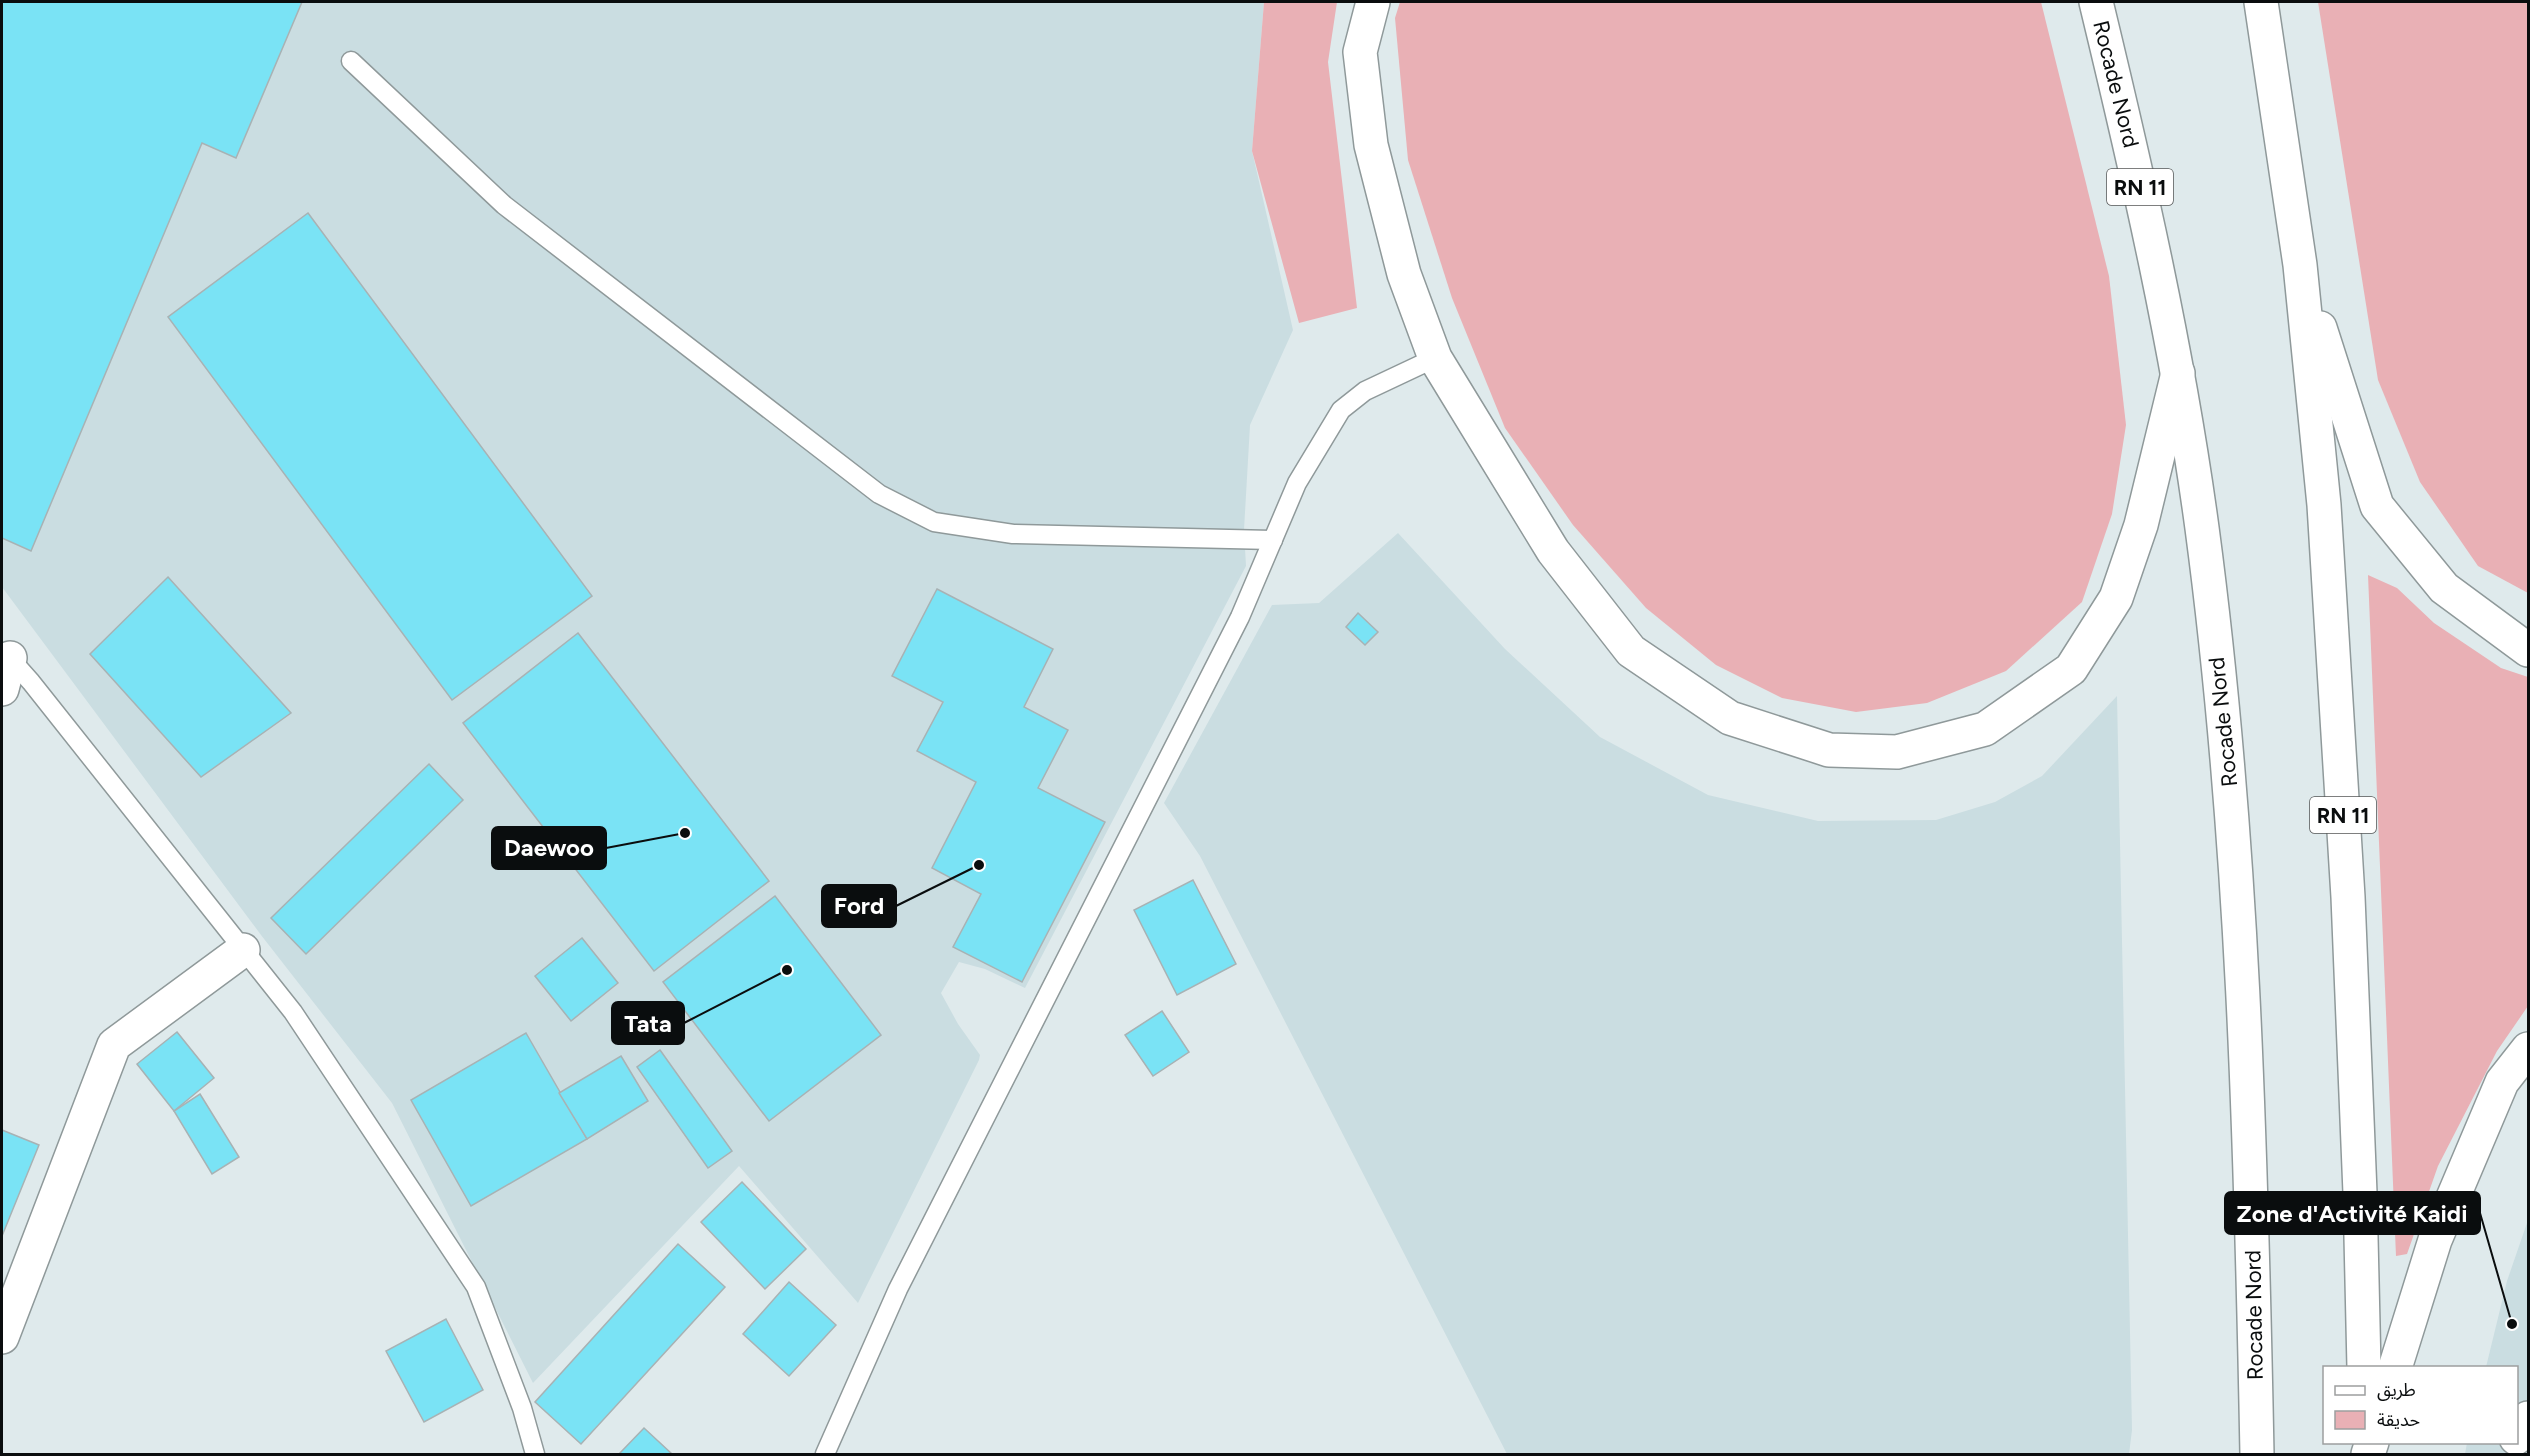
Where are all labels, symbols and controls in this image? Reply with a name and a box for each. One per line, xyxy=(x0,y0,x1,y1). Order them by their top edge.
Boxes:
street label: Rocade Nord xyxy=(2087,18,2145,150)
road number: RN 11 xyxy=(2107,169,2173,205)
street label: Rocade Nord xyxy=(2203,656,2243,788)
road number: RN 11 xyxy=(2310,797,2376,833)
callout: Daewoo xyxy=(492,827,606,869)
text: Daewoo xyxy=(504,833,594,862)
callout: Ford xyxy=(822,885,896,927)
text: Ford xyxy=(834,891,884,920)
callout: Tata xyxy=(612,1002,684,1044)
text: Tata xyxy=(624,1009,672,1038)
callout: Zone d'Activité Kaidi xyxy=(2225,1192,2480,1234)
text: Zone d'Activité Kaidi xyxy=(2237,1199,2467,1228)
street label: Rocade Nord xyxy=(2239,1250,2269,1380)
legend xyxy=(2323,1366,2518,1444)
text: طريق xyxy=(2377,1379,2416,1401)
text: حديقة xyxy=(2377,1409,2420,1431)

